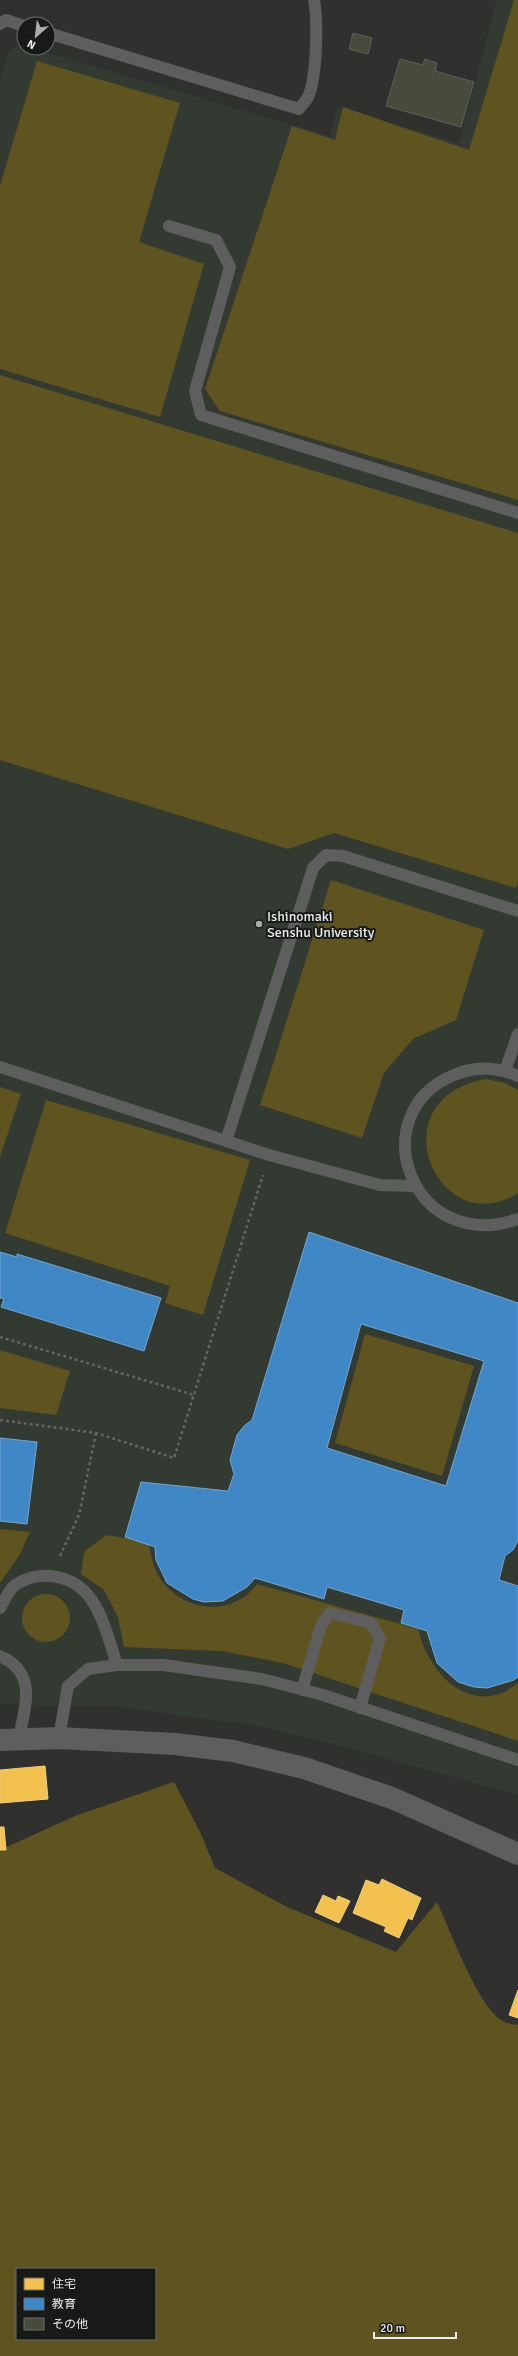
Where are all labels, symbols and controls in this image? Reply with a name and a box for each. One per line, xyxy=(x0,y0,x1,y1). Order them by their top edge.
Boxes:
north arrow xyxy=(16,16,56,56)
text: N xyxy=(25,37,38,52)
place label: Ishinomaki Senshu University xyxy=(267,908,375,941)
marker: Ishinomaki Senshu University xyxy=(254,919,264,929)
legend xyxy=(16,2268,156,2340)
text: 住宅 xyxy=(52,2277,76,2292)
text: 教育 xyxy=(52,2297,76,2312)
scale bar xyxy=(374,2314,456,2340)
text: その他 xyxy=(52,2317,88,2332)
text: 20 m xyxy=(380,2321,405,2336)

